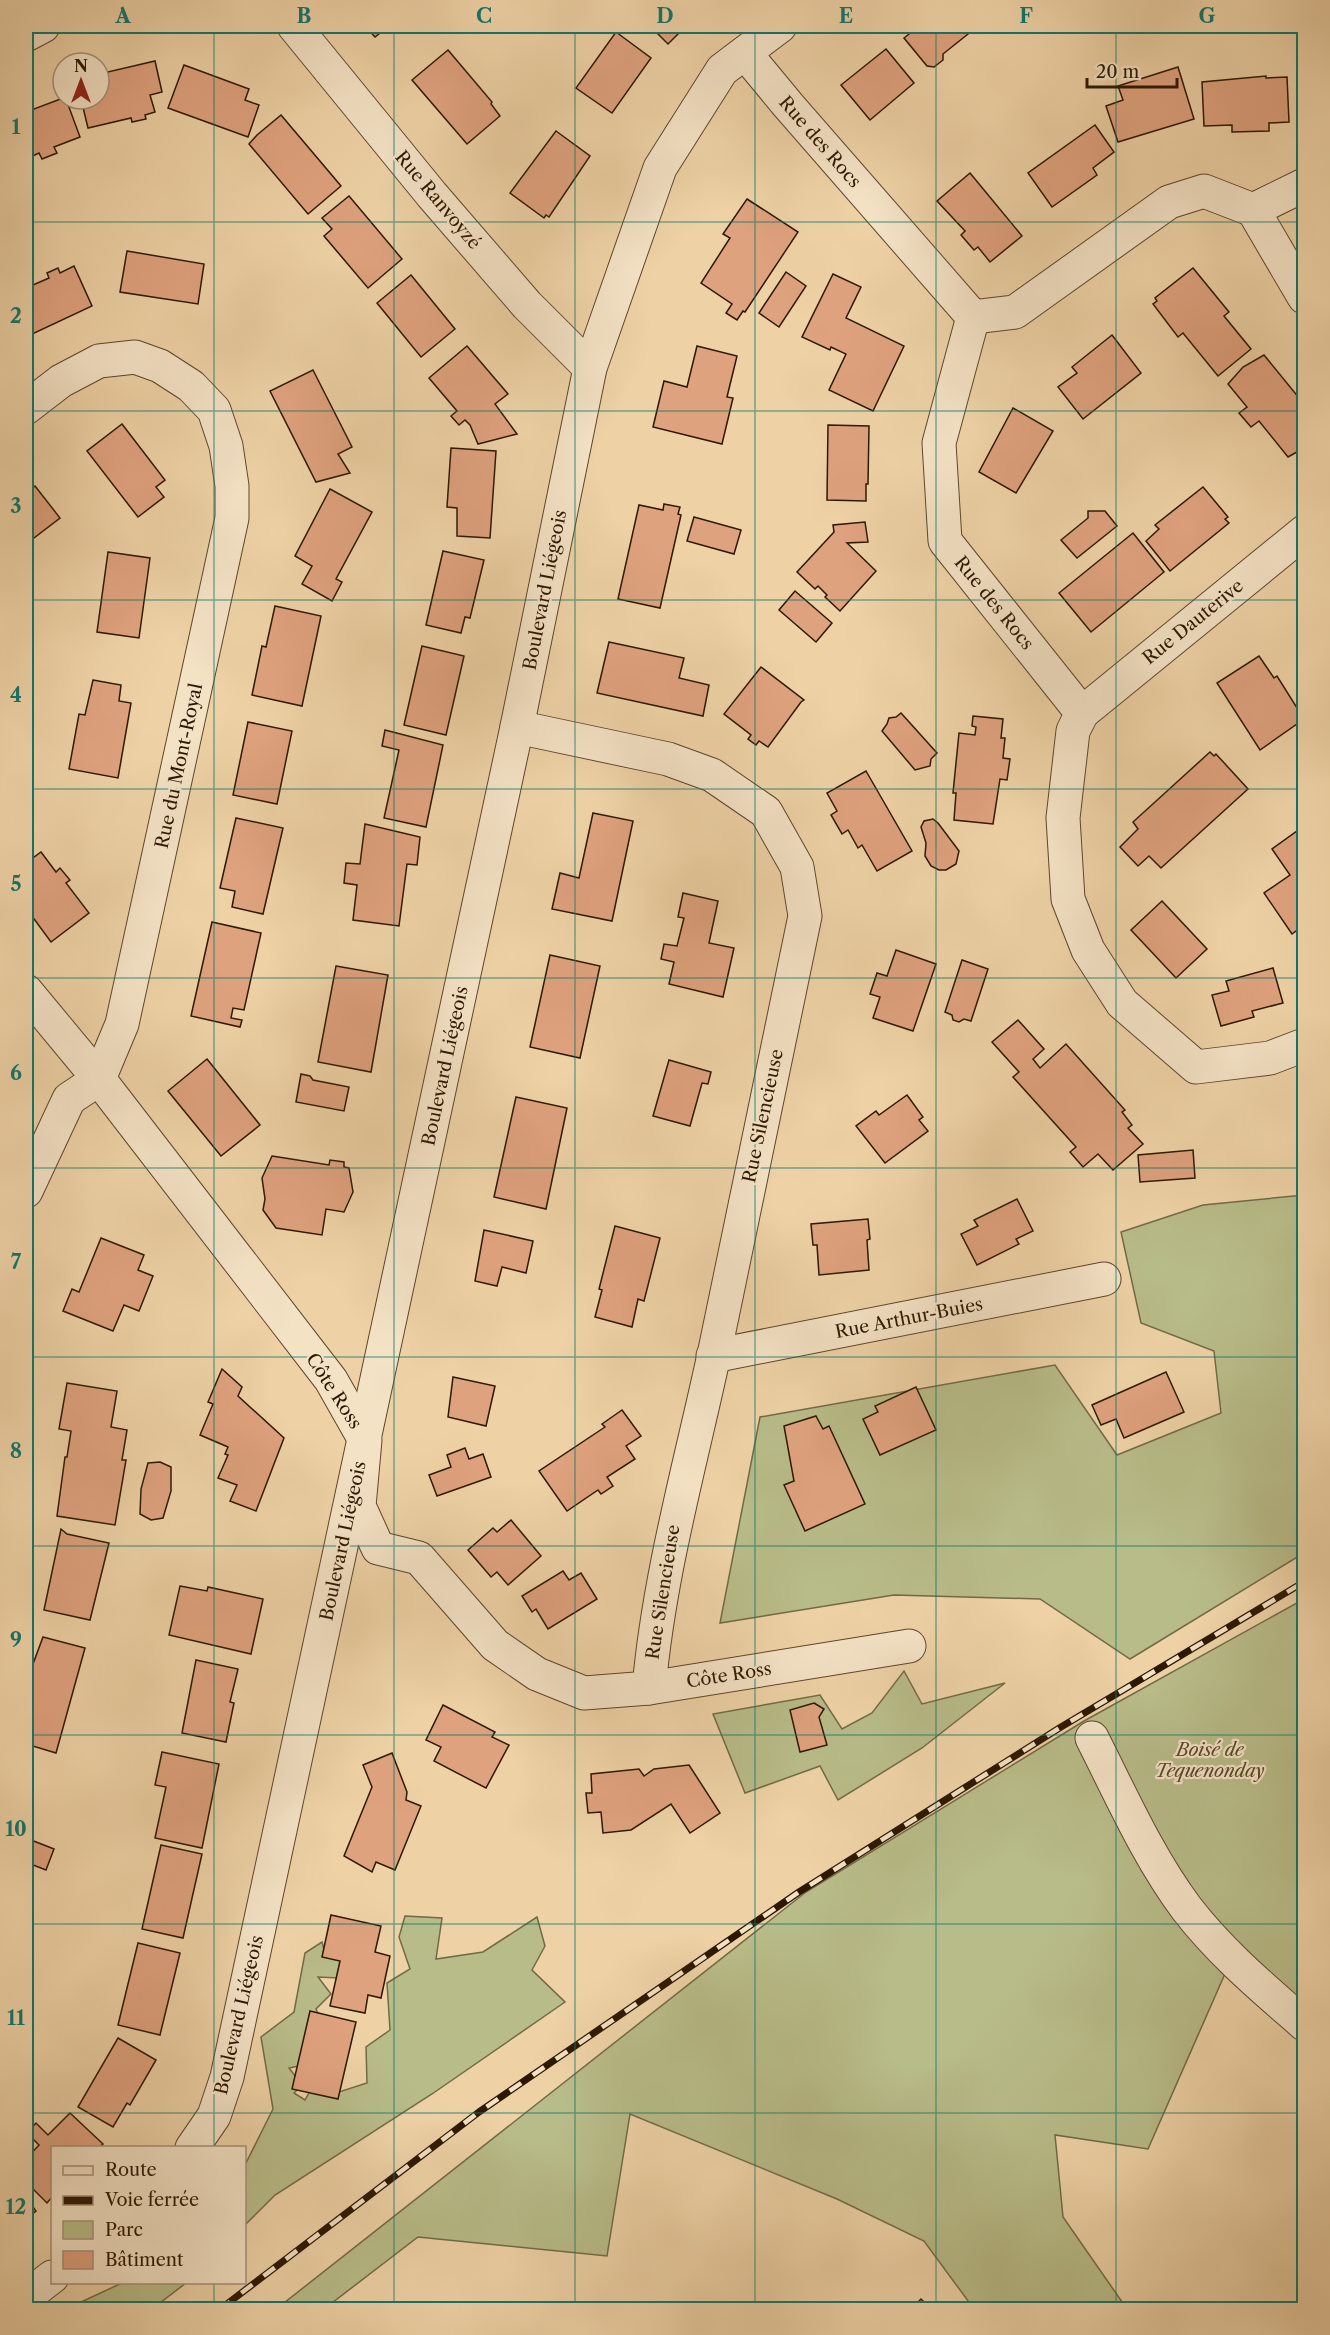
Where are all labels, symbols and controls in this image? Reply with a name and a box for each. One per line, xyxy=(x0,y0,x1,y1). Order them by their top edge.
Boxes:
text: A xyxy=(114,4,131,28)
text: B xyxy=(297,4,312,28)
text: C xyxy=(476,4,492,28)
text: D xyxy=(656,4,674,28)
text: E xyxy=(839,4,853,28)
text: F xyxy=(1019,4,1033,28)
text: G xyxy=(1199,4,1216,28)
north arrow xyxy=(51,51,111,111)
scale bar xyxy=(1087,51,1177,89)
text: N xyxy=(74,56,88,76)
text: 20 m xyxy=(1096,61,1140,83)
street label: Rue des Rocs xyxy=(774,92,866,192)
text: 1 xyxy=(12,115,21,139)
street label: Rue Ranvoyzé xyxy=(390,146,486,254)
text: 2 xyxy=(10,304,22,328)
text: 3 xyxy=(10,494,22,518)
street label: Boulevard Liégeois xyxy=(519,508,571,672)
street label: Rue des Rocs xyxy=(950,552,1038,654)
street label: Rue Dauterive xyxy=(1138,575,1248,669)
street label: Rue du Mont-Royal xyxy=(151,681,207,851)
text: 4 xyxy=(10,683,22,707)
text: 5 xyxy=(10,872,22,896)
street label: Boulevard Liégeois xyxy=(417,984,473,1148)
street label: Rue Silencieuse xyxy=(738,1047,788,1185)
text: 6 xyxy=(10,1061,22,1085)
text: 7 xyxy=(11,1250,22,1274)
street label: Rue Arthur-Buies xyxy=(833,1293,985,1343)
street label: Côte Ross xyxy=(301,1349,367,1433)
text: 8 xyxy=(10,1439,22,1463)
street label: Boulevard Liégeois xyxy=(315,1459,371,1623)
street label: Rue Silencieuse xyxy=(641,1523,685,1661)
text: 9 xyxy=(10,1628,22,1652)
street label: Côte Ross xyxy=(685,1657,773,1693)
park label: Boisé de Tequenonday xyxy=(1156,1739,1264,1782)
text: 10 xyxy=(5,1817,27,1841)
street label: Boulevard Liégeois xyxy=(210,1933,268,2097)
text: 11 xyxy=(7,2006,25,2030)
legend xyxy=(51,2146,246,2284)
text: Route xyxy=(105,2159,157,2181)
text: Voie ferrée xyxy=(104,2189,199,2211)
text: 12 xyxy=(6,2195,26,2219)
text: Parc xyxy=(105,2219,143,2241)
text: Bâtiment xyxy=(105,2249,184,2271)

